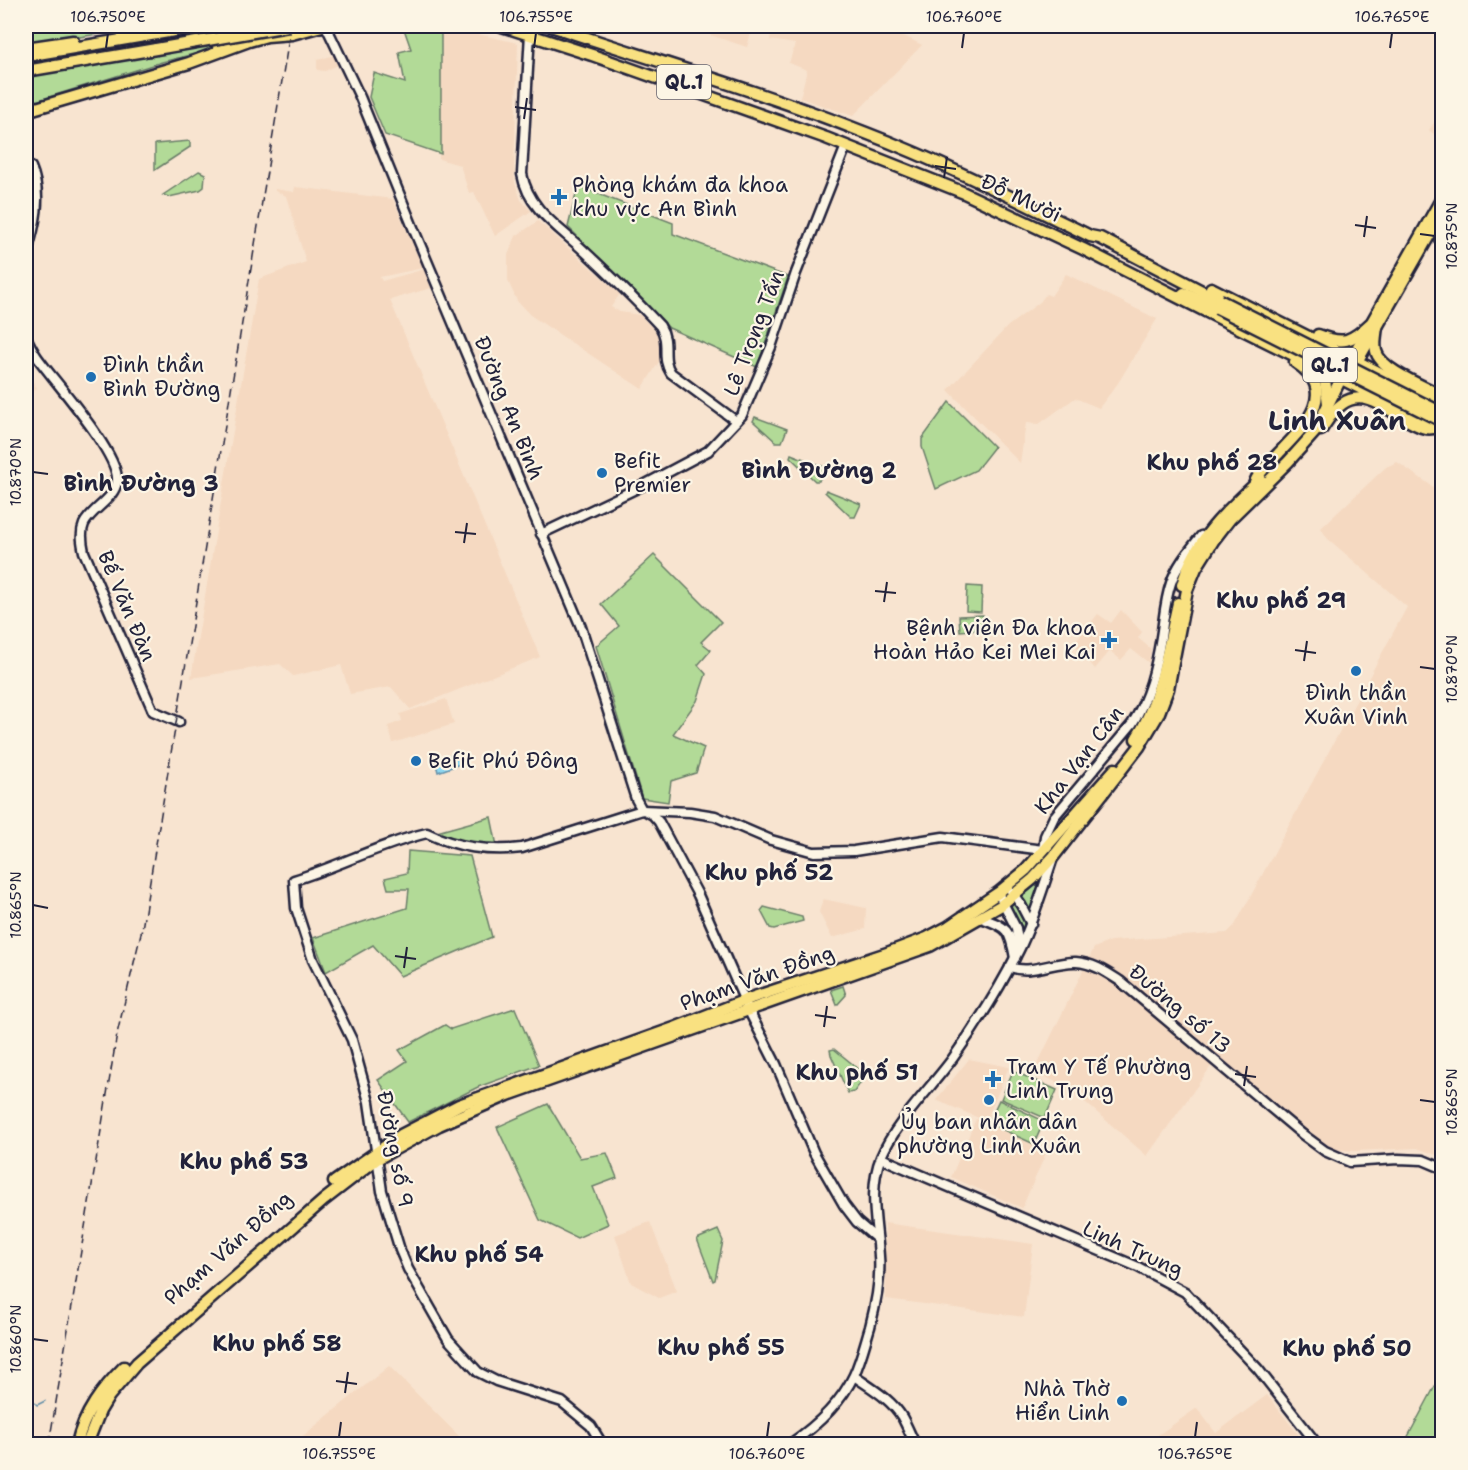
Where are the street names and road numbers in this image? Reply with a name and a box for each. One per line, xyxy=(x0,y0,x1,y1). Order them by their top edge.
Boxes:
road number: QL.1 xyxy=(657,65,711,99)
street label: Đỗ Mười xyxy=(976,167,1066,229)
street label: Lê Trọng Tấn xyxy=(717,266,791,400)
street label: Đường An Bình xyxy=(467,332,551,484)
road number: QL.1 xyxy=(1303,348,1357,382)
street label: Bế Văn Đàn xyxy=(91,546,163,666)
street label: Kha Vạn Cân xyxy=(1028,700,1130,820)
street label: Phạm Văn Đồng xyxy=(676,938,838,1018)
street label: Đường số 13 xyxy=(1123,958,1237,1060)
street label: Đường số 9 xyxy=(370,1089,420,1209)
street label: Phạm Văn Đồng xyxy=(158,1184,298,1312)
street label: Linh Trung xyxy=(1078,1214,1188,1284)

